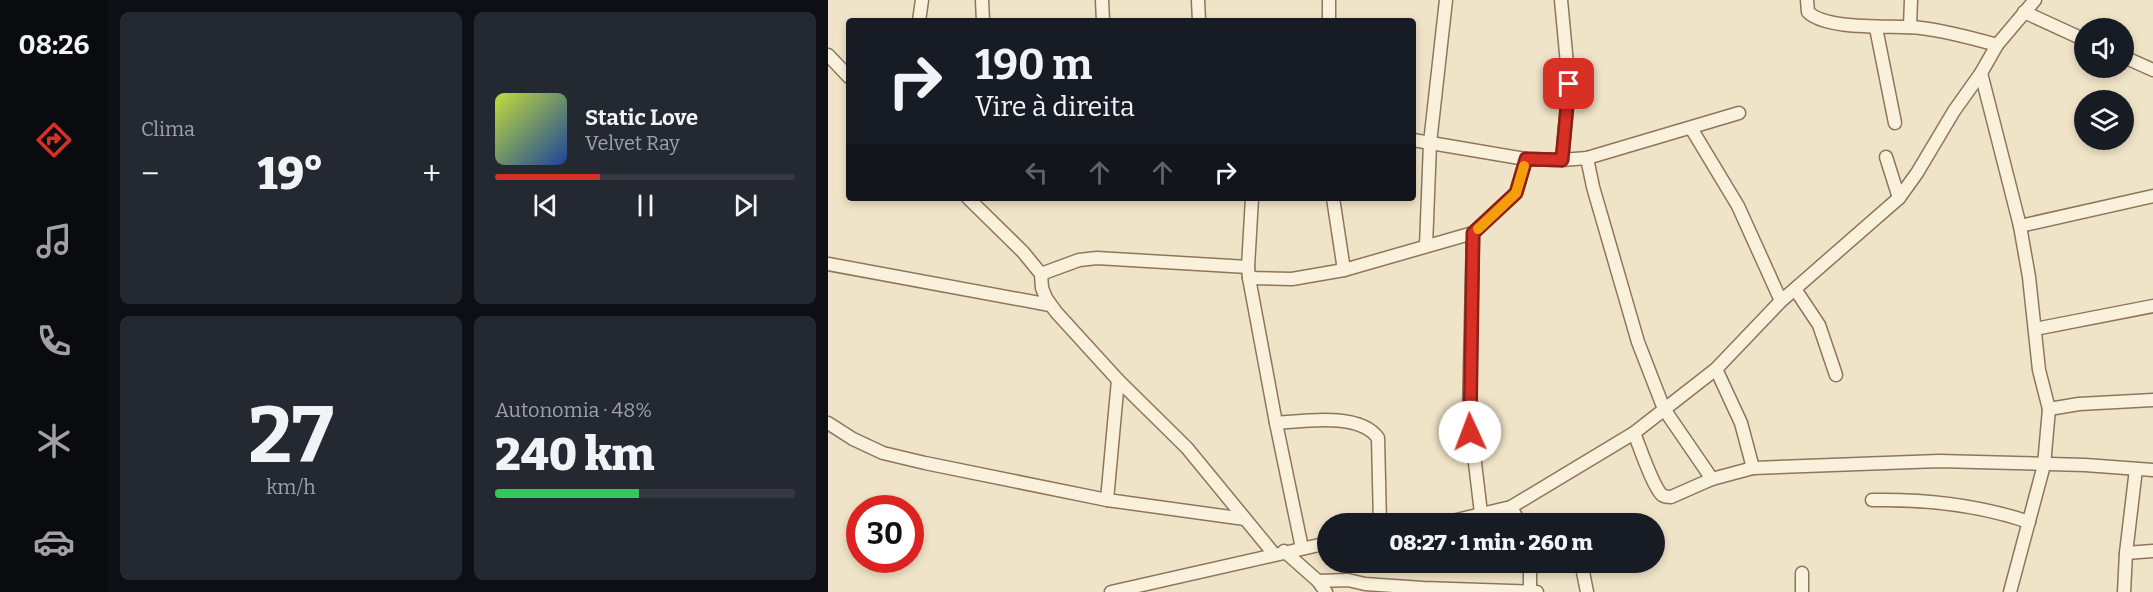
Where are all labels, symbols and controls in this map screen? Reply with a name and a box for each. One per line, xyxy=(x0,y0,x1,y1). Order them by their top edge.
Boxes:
map controls xyxy=(2074,18,2134,150)
button: sound xyxy=(2074,18,2134,78)
text: 08:26 xyxy=(19,29,89,61)
text: 190 m xyxy=(975,40,1092,90)
icon: right xyxy=(876,42,954,120)
pin xyxy=(1543,58,1594,109)
icon: arrive xyxy=(1552,67,1585,100)
button: layers xyxy=(2074,90,2134,150)
text: Vire à direita xyxy=(975,91,1135,123)
text: Static Love xyxy=(585,104,698,131)
text: Clima xyxy=(141,117,195,141)
icon: directions xyxy=(33,119,75,161)
text: Velvet Ray xyxy=(585,131,680,155)
text: 19° xyxy=(258,147,324,201)
text: − xyxy=(141,154,159,194)
text: + xyxy=(422,154,441,194)
icon: left xyxy=(1020,156,1053,189)
icon: ahead xyxy=(1083,156,1116,189)
icon: ahead xyxy=(1146,156,1179,189)
icon: right xyxy=(1209,156,1242,189)
icon: previous xyxy=(529,189,562,222)
icon: pause xyxy=(629,189,662,222)
icon: next xyxy=(729,189,762,222)
icon: music xyxy=(33,220,75,262)
icon: phone xyxy=(33,320,75,362)
text: 27 xyxy=(248,389,334,483)
text: Autonomia · 48% xyxy=(495,398,652,422)
position arrow xyxy=(1438,400,1502,464)
icon: climate xyxy=(33,420,75,462)
text: 240 km xyxy=(495,428,654,482)
text: km/h xyxy=(266,475,316,499)
speed limit sign: 30 xyxy=(846,495,924,573)
icon: car xyxy=(33,521,75,563)
text: 08:27 · 1 min · 260 m xyxy=(1389,529,1593,556)

